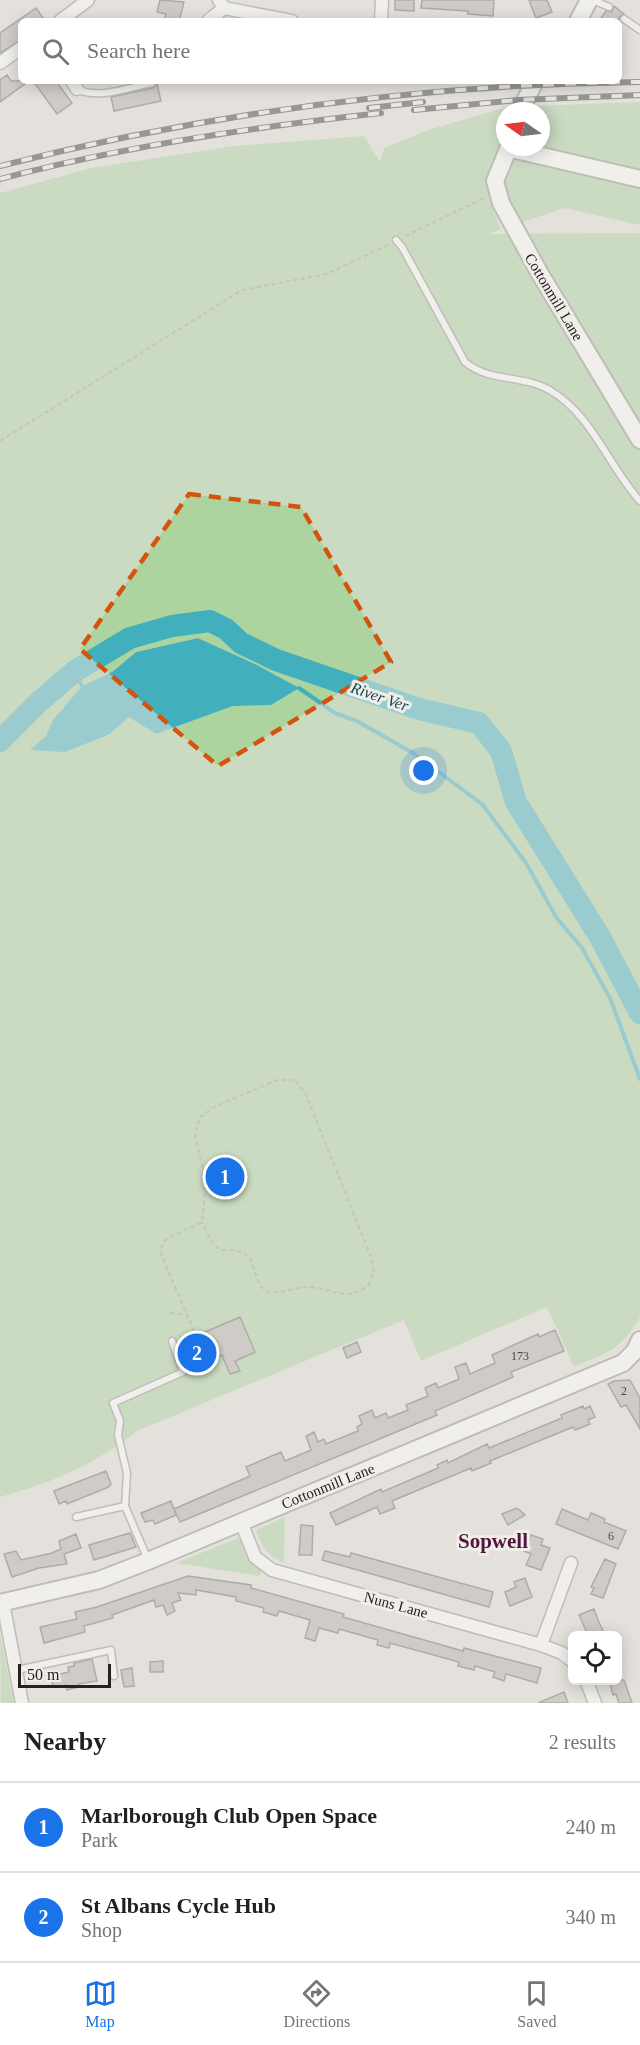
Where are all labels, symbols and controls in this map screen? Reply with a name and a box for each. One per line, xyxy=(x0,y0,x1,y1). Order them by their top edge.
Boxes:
search box xyxy=(18,18,622,84)
icon: search xyxy=(39,35,72,68)
text: Search here xyxy=(87,38,190,63)
north arrow xyxy=(496,102,550,156)
street label: Cottonmill Lane xyxy=(522,251,586,344)
water label: River Ver xyxy=(348,678,412,715)
your location xyxy=(409,756,438,785)
pin: 1 xyxy=(206,1154,244,1200)
pin: 2 xyxy=(178,1330,216,1376)
house number: 173 xyxy=(511,1349,529,1363)
house number: 2 xyxy=(621,1384,627,1398)
street label: Cottonmill Lane xyxy=(279,1460,377,1512)
district label: Sopwell xyxy=(458,1529,528,1553)
house number: 6 xyxy=(608,1529,614,1543)
street label: Nuns Lane xyxy=(362,1589,430,1621)
map controls xyxy=(568,1631,622,1685)
button: locate xyxy=(568,1631,622,1685)
scale bar xyxy=(18,1661,111,1688)
text: 50 m xyxy=(27,1666,59,1683)
text: Nearby xyxy=(24,1727,106,1756)
text: 2 results xyxy=(549,1731,616,1753)
text: Marlborough Club Open Space xyxy=(81,1803,377,1828)
text: 1 xyxy=(39,1816,49,1838)
text: 240 m xyxy=(565,1816,616,1838)
text: Park xyxy=(81,1829,118,1851)
text: St Albans Cycle Hub xyxy=(81,1893,276,1918)
text: 2 xyxy=(39,1906,49,1928)
text: 340 m xyxy=(565,1906,616,1928)
text: Shop xyxy=(81,1919,122,1941)
tab: Map xyxy=(84,1977,117,2031)
tab: Directions xyxy=(284,1977,350,2031)
tab: Saved xyxy=(517,1977,556,2031)

